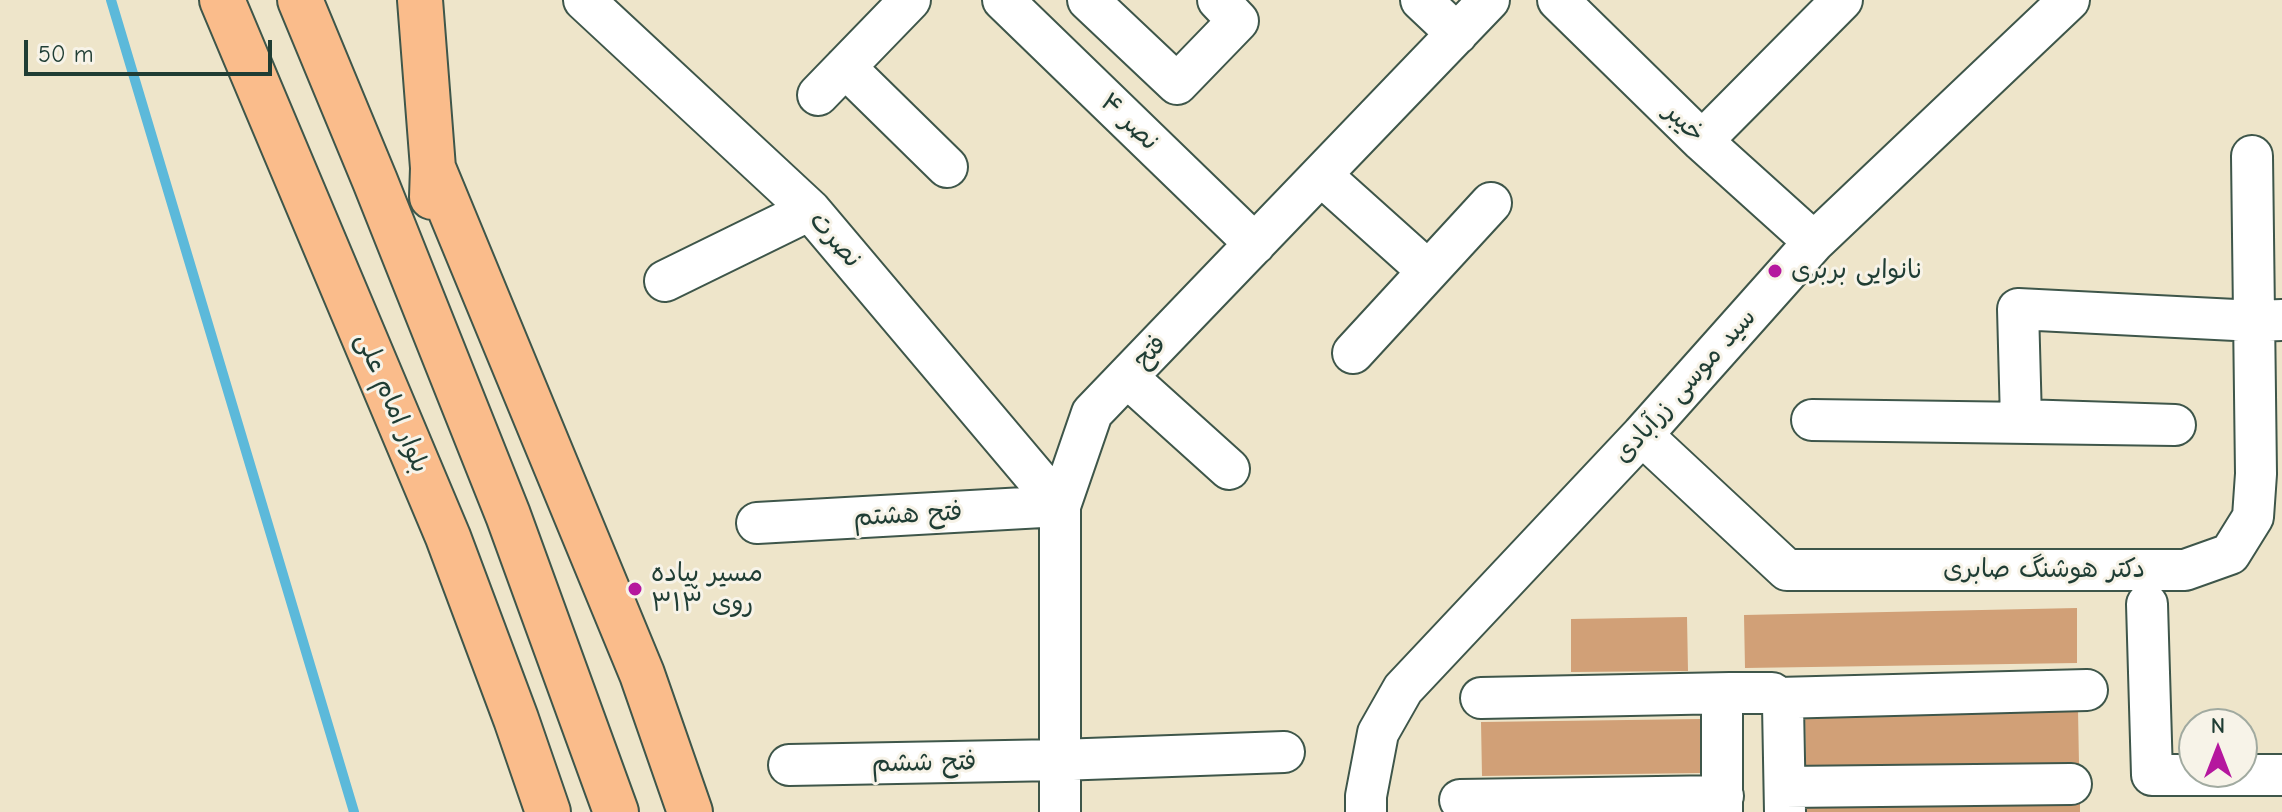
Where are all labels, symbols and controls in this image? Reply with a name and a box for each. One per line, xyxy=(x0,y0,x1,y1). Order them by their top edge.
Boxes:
scale bar xyxy=(28,24,276,74)
text: 50 m xyxy=(38,40,94,68)
street label: نصر ۴ xyxy=(1093,87,1165,157)
street label: خیبر xyxy=(1657,96,1711,150)
street label: نصرت xyxy=(802,206,868,274)
place label: نانوایی بربری xyxy=(1791,255,1923,287)
marker: نانوایی بربری xyxy=(1766,262,1784,280)
street label: سید موسی زرآبادی xyxy=(1607,302,1763,470)
street label: بلوار امام علی xyxy=(348,328,436,478)
street label: فتح xyxy=(1127,329,1173,375)
street label: فتح هشتم xyxy=(853,497,963,533)
street label: دکتر هوشنگ صابری xyxy=(1943,554,2145,586)
place label: مسیر پیاده روی ۳۱۳ xyxy=(651,558,763,620)
marker: مسیر پیاده روی ۳۱۳ xyxy=(626,580,644,598)
north arrow xyxy=(2178,708,2258,788)
text: N xyxy=(2211,713,2225,739)
street label: فتح ششم xyxy=(871,746,977,780)

